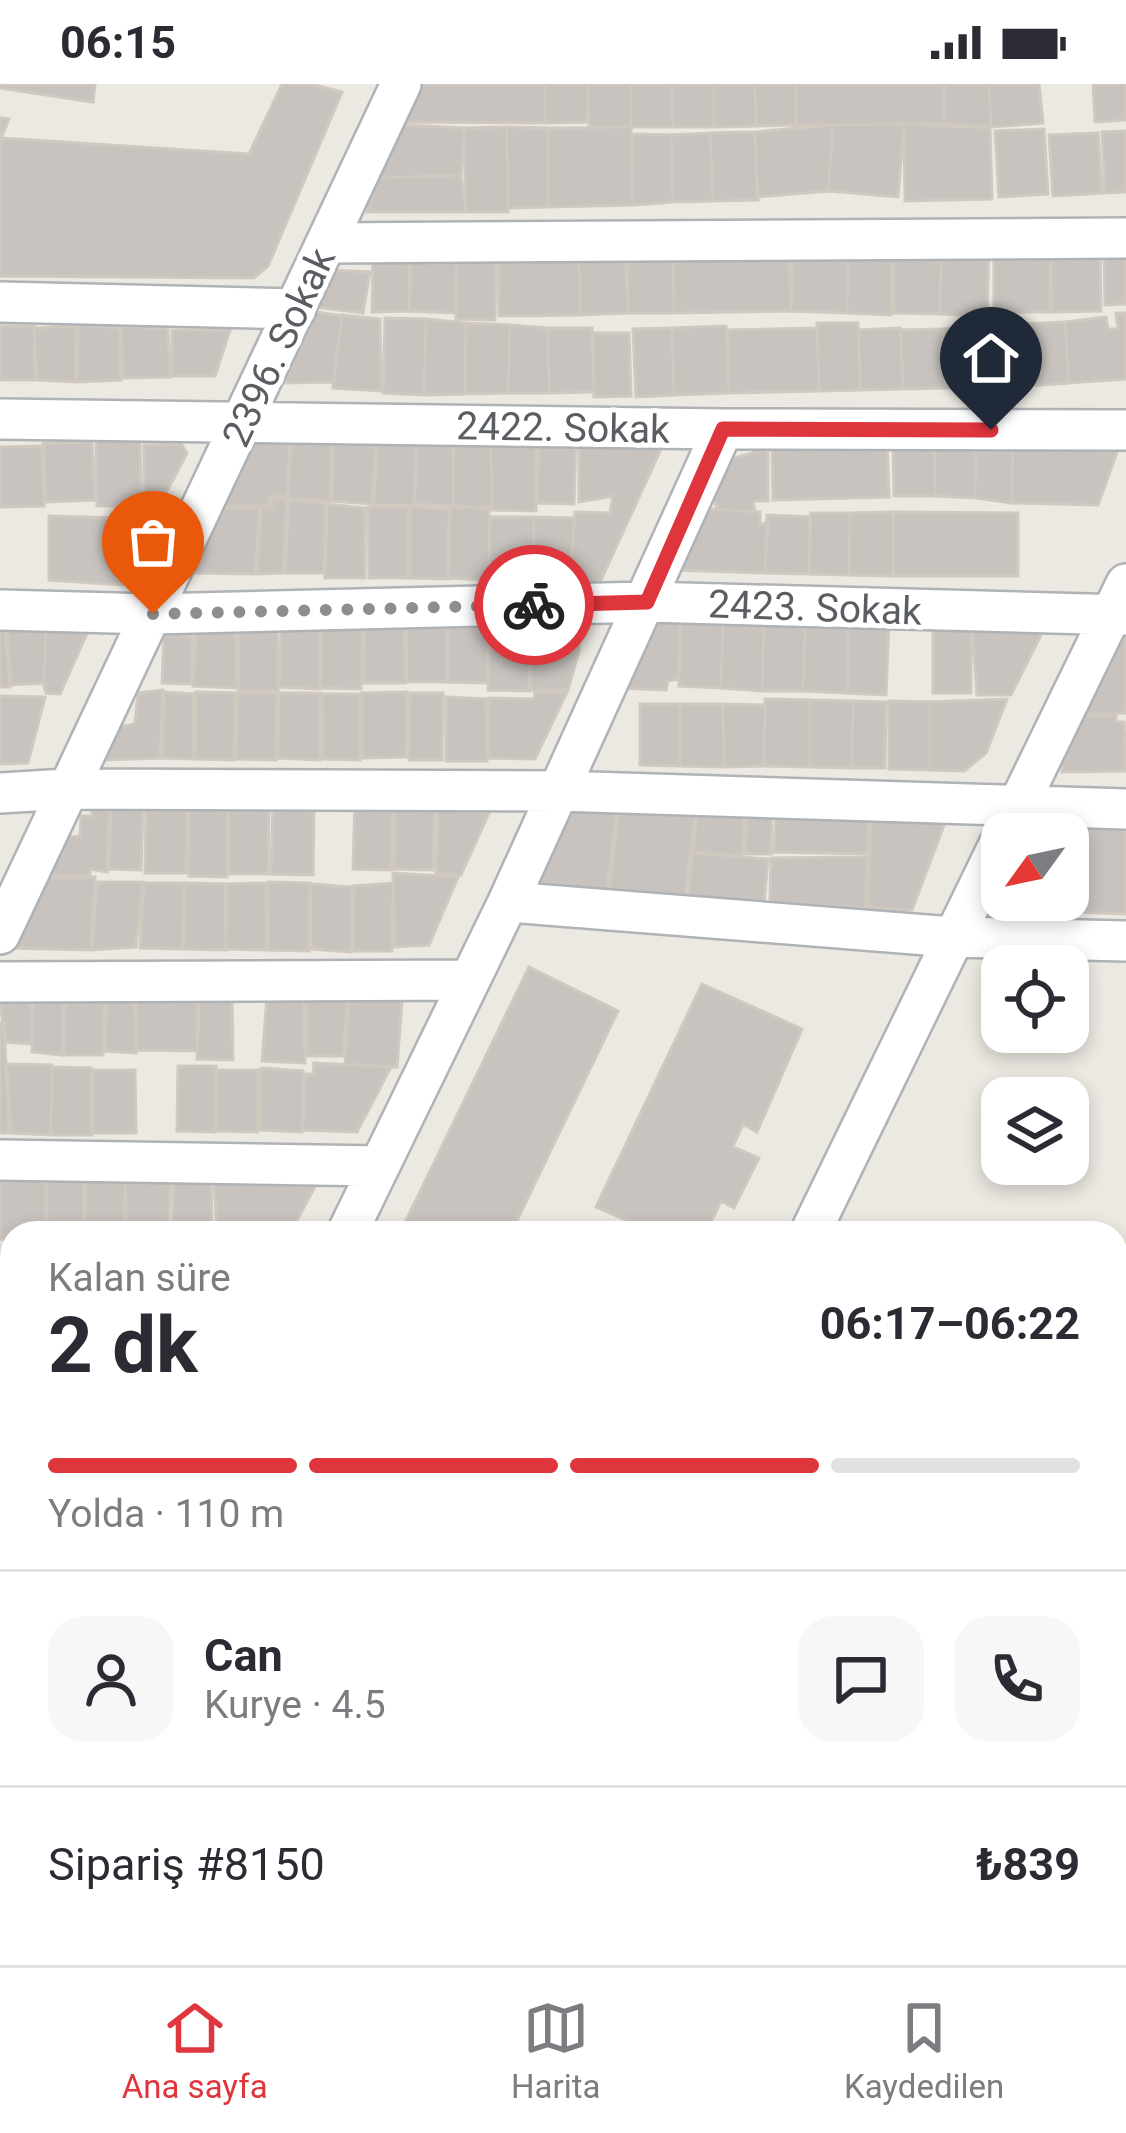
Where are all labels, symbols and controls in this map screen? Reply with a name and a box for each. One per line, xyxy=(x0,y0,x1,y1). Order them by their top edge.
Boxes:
text: 06:15 xyxy=(60,16,176,69)
street label: 2396. Sokak xyxy=(213,241,345,454)
pin xyxy=(940,307,1042,430)
icon: home xyxy=(958,325,1024,391)
street label: 2422. Sokak xyxy=(456,403,670,453)
pin xyxy=(102,491,204,614)
icon: bag xyxy=(120,509,186,575)
courier xyxy=(474,545,594,665)
icon: bike xyxy=(501,572,567,638)
street label: 2423. Sokak xyxy=(707,581,923,635)
north arrow xyxy=(981,813,1089,921)
map controls xyxy=(981,813,1089,1185)
button: locate xyxy=(981,945,1089,1053)
button: layers xyxy=(981,1077,1089,1185)
text: Kalan süre xyxy=(48,1255,231,1301)
text: 06:17–06:22 xyxy=(820,1297,1080,1350)
text: 2 dk xyxy=(48,1300,198,1391)
text: Yolda · 110 m xyxy=(48,1491,284,1537)
button: person xyxy=(48,1616,174,1742)
button: chat xyxy=(798,1616,924,1742)
button: phone xyxy=(954,1616,1080,1742)
text: Can xyxy=(204,1629,283,1682)
text: Kurye · 4.5 xyxy=(204,1682,386,1728)
text: Sipariş #8150 xyxy=(48,1838,325,1891)
text: ₺839 xyxy=(976,1838,1080,1891)
tab: Ana sayfa xyxy=(122,1995,268,2106)
tab: Harita xyxy=(511,1995,601,2106)
tab: Kaydedilen xyxy=(844,1995,1004,2106)

